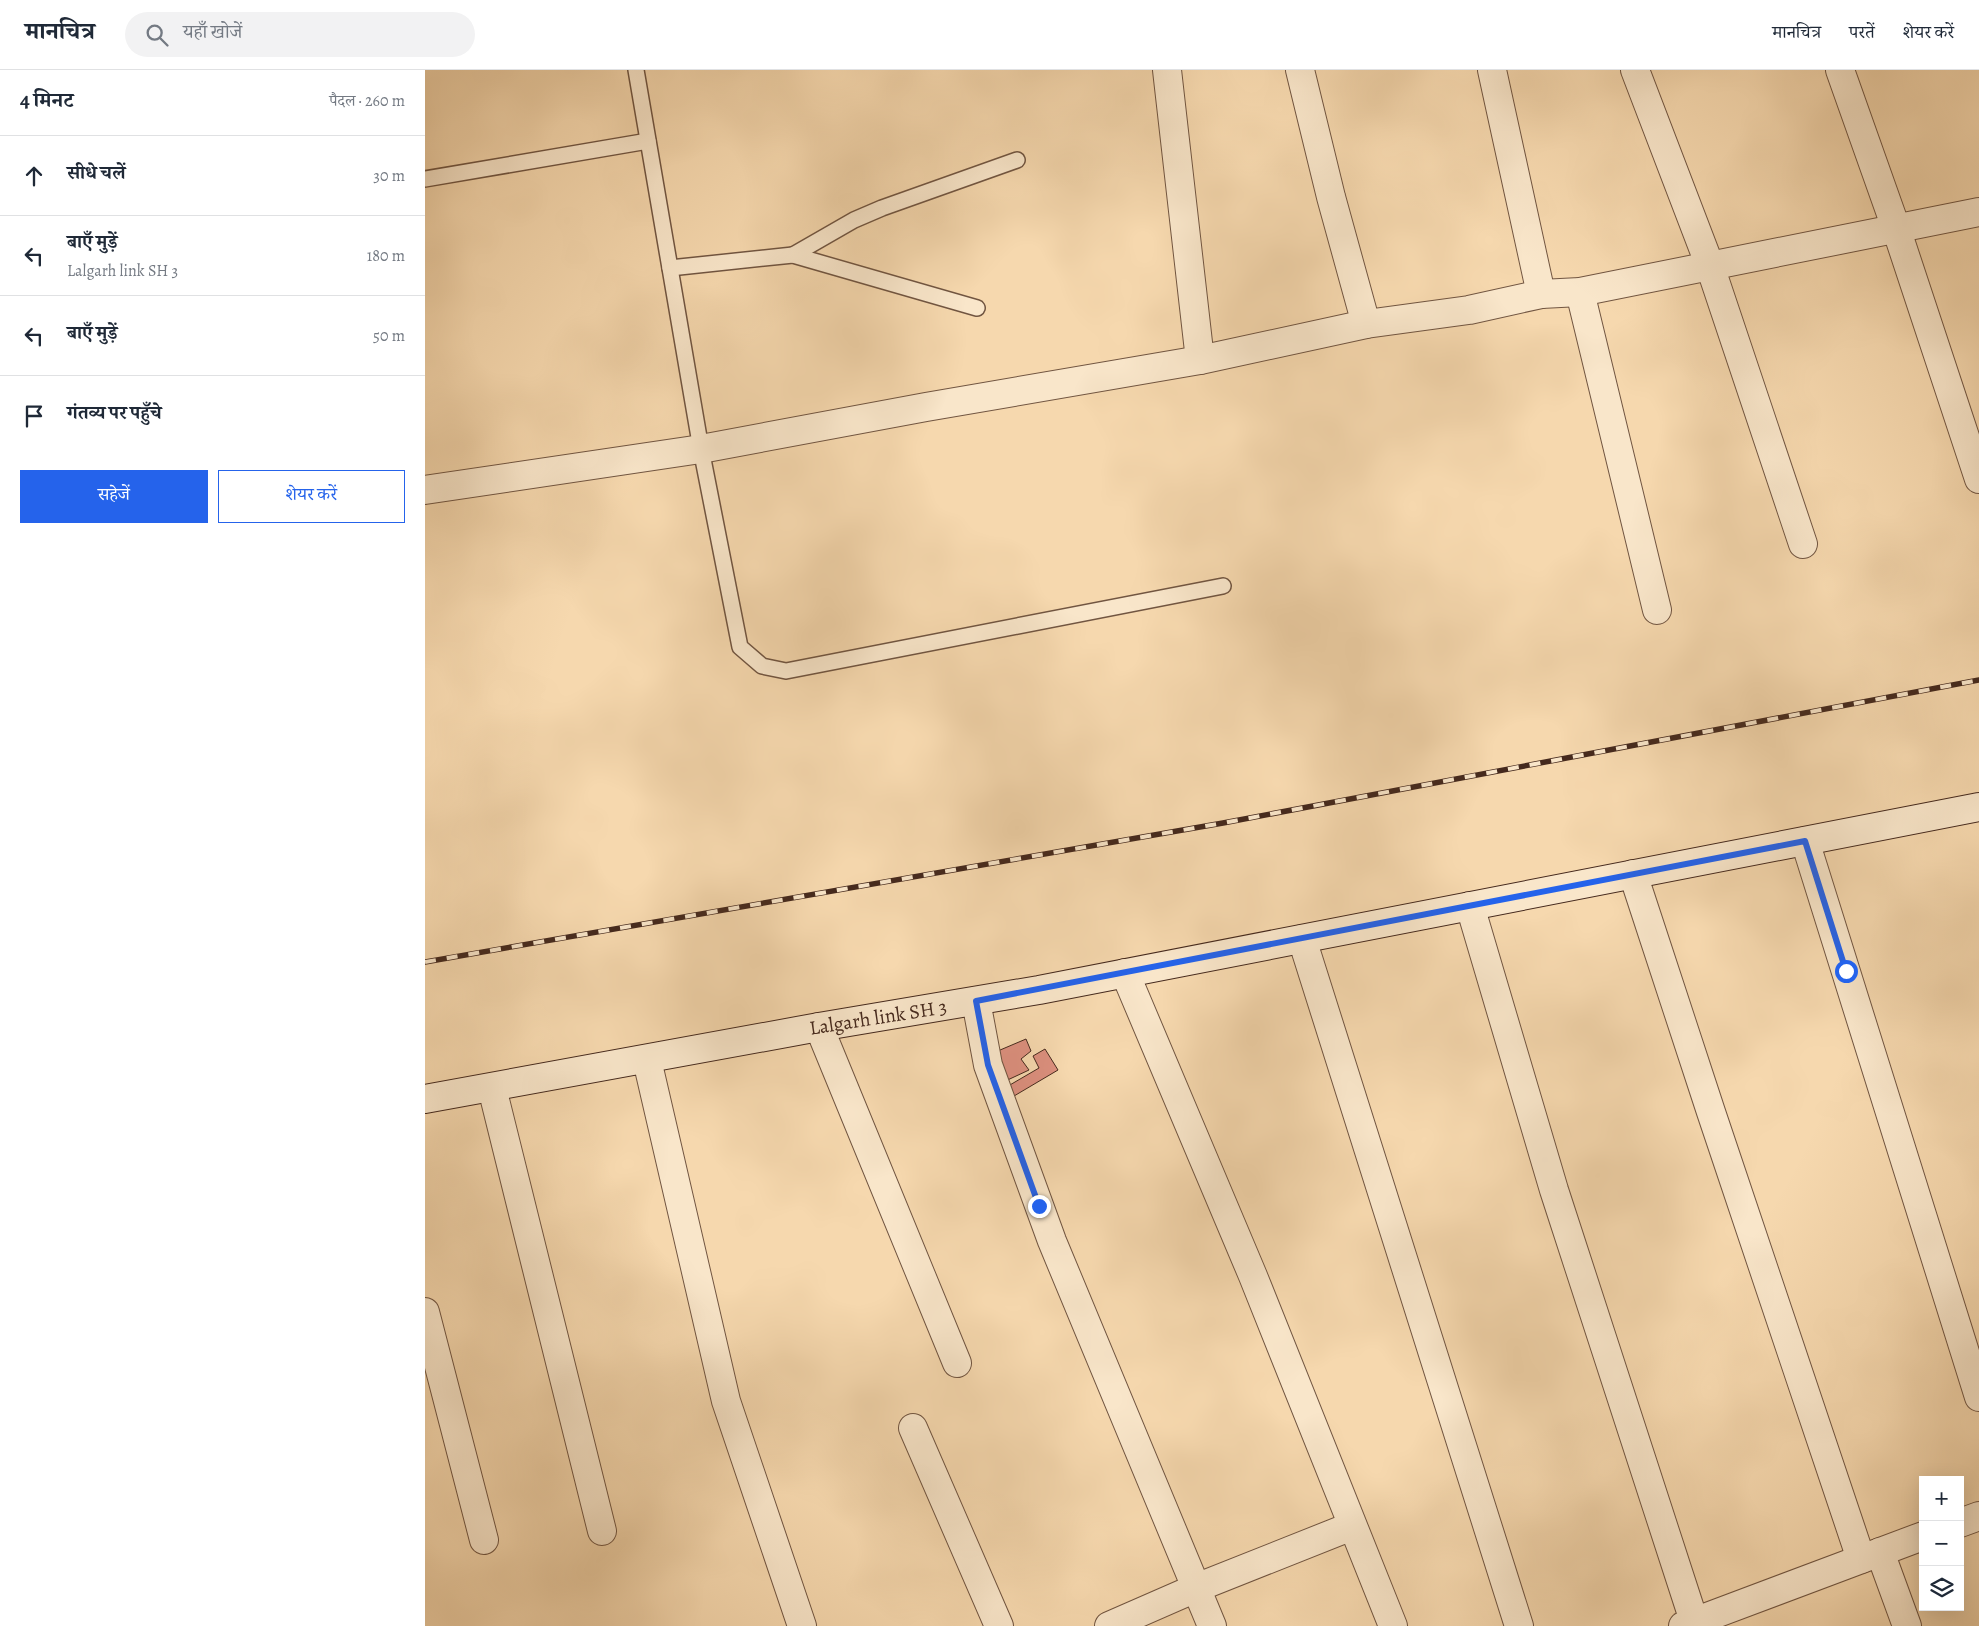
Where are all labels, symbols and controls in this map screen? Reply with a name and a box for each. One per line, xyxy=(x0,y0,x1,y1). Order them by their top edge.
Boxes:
search box xyxy=(125,12,475,57)
text: मानचित्र xyxy=(25,15,95,47)
text: यहाँ खोजें xyxy=(183,19,242,45)
text: मानचित्र xyxy=(1772,20,1821,44)
text: परतें xyxy=(1849,20,1875,44)
text: शेयर करें xyxy=(1903,20,1954,44)
icon: search xyxy=(143,21,171,49)
text: 4 मिनट xyxy=(20,86,73,114)
text: पैदल · 260 m xyxy=(329,90,405,112)
text: सीधे चलें xyxy=(67,160,125,186)
icon: ahead xyxy=(20,162,48,190)
text: 30 m xyxy=(373,165,405,187)
text: बाएँ मुड़ें xyxy=(67,229,117,255)
icon: left xyxy=(20,242,48,270)
text: 180 m xyxy=(367,245,405,267)
text: Lalgarh link SH 3 xyxy=(67,260,178,282)
text: बाएँ मुड़ें xyxy=(67,320,117,346)
icon: left xyxy=(20,322,48,350)
text: 50 m xyxy=(373,325,405,347)
text: गंतव्य पर पहुँचे xyxy=(67,400,162,426)
icon: arrive xyxy=(20,402,48,430)
button: सहेजें xyxy=(20,470,208,523)
button: शेयर करें xyxy=(218,470,405,523)
route start xyxy=(1835,960,1858,983)
street label: Lalgarh link SH 3 xyxy=(807,993,949,1042)
route end xyxy=(1028,1195,1051,1218)
map controls xyxy=(1919,1476,1964,1611)
button: + xyxy=(1919,1476,1964,1521)
button: − xyxy=(1919,1521,1964,1566)
button: layers xyxy=(1919,1566,1964,1611)

